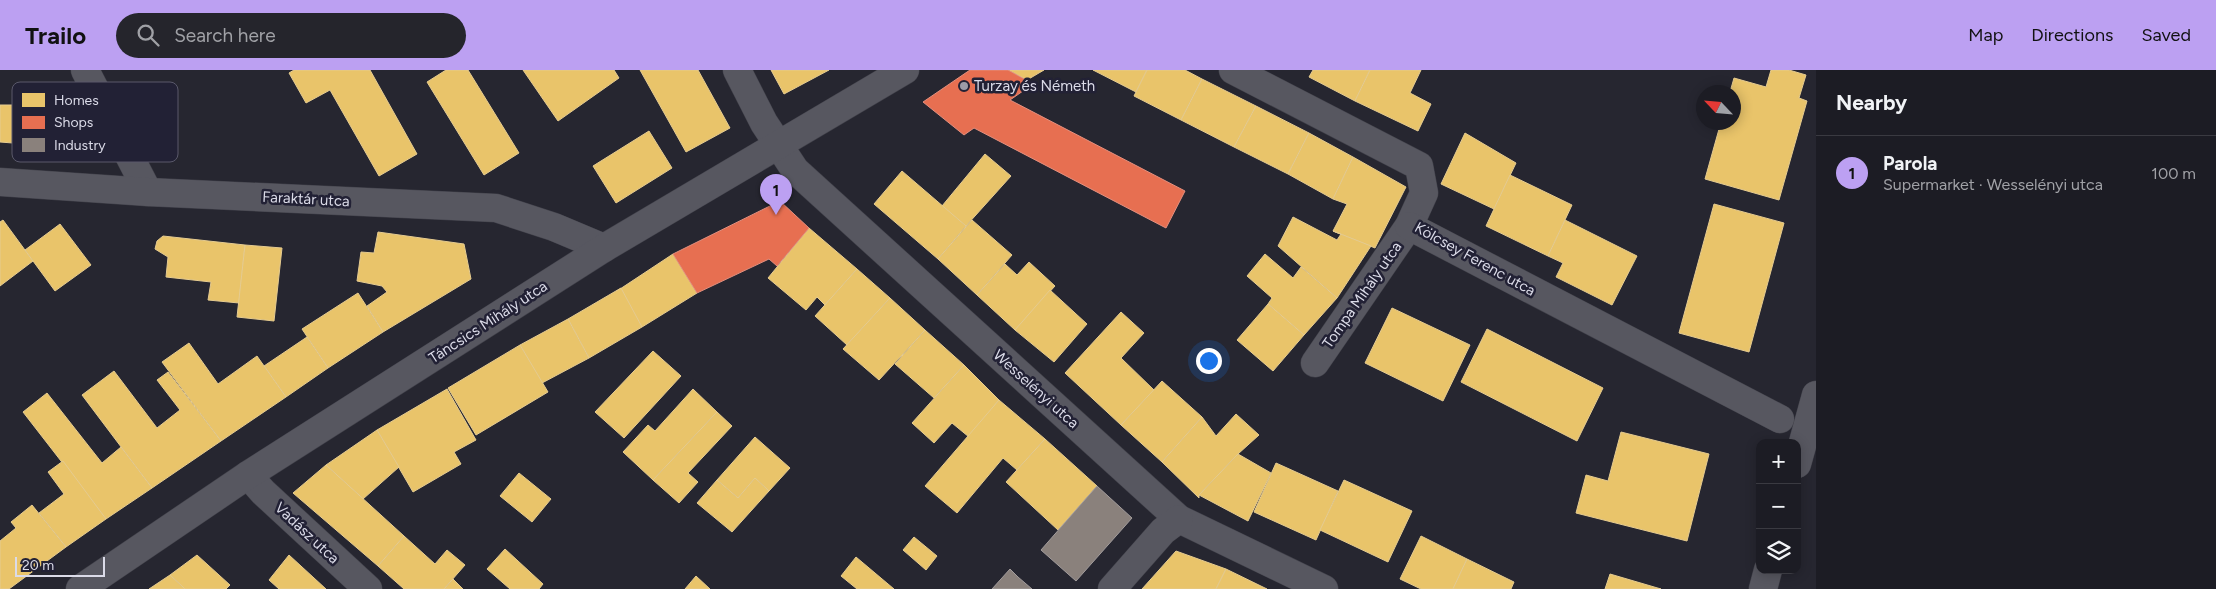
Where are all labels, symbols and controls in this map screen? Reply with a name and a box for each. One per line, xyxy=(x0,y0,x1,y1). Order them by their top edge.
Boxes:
search box xyxy=(116,13,466,58)
text: Trailo xyxy=(25,21,86,50)
icon: search xyxy=(134,21,162,49)
text: Search here xyxy=(174,24,276,47)
text: Map xyxy=(1968,24,2003,46)
text: Directions xyxy=(2031,24,2113,46)
text: Saved xyxy=(2141,24,2191,46)
place label: Turzay és Németh xyxy=(974,77,1095,95)
marker: Turzay és Németh xyxy=(958,80,970,92)
legend xyxy=(12,82,178,162)
north arrow xyxy=(1696,85,1741,130)
text: Nearby xyxy=(1836,90,1907,115)
text: Homes xyxy=(54,92,99,109)
text: Shops xyxy=(54,114,93,131)
text: Industry xyxy=(54,137,106,154)
text: Parola xyxy=(1883,152,1937,175)
text: 1 xyxy=(1849,164,1855,183)
text: 100 m xyxy=(2151,164,2196,183)
pin: 1 xyxy=(760,174,792,215)
text: Supermarket · Wesselényi utca xyxy=(1883,175,2103,194)
street label: Faraktár utca xyxy=(262,188,350,210)
street label: Kölcsey Ferenc utca xyxy=(1412,218,1538,300)
street label: Tompa Mihály utca xyxy=(1319,238,1405,352)
street label: Táncsics Mihály utca xyxy=(425,277,551,367)
street label: Wesselényi utca xyxy=(990,346,1082,432)
your location xyxy=(1196,348,1222,374)
map controls xyxy=(1756,439,1801,574)
button: + xyxy=(1756,439,1801,484)
button: − xyxy=(1756,484,1801,529)
street label: Vadász utca xyxy=(271,499,343,567)
button: layers xyxy=(1756,529,1801,574)
scale bar xyxy=(15,554,105,577)
text: 20 m xyxy=(22,557,54,574)

